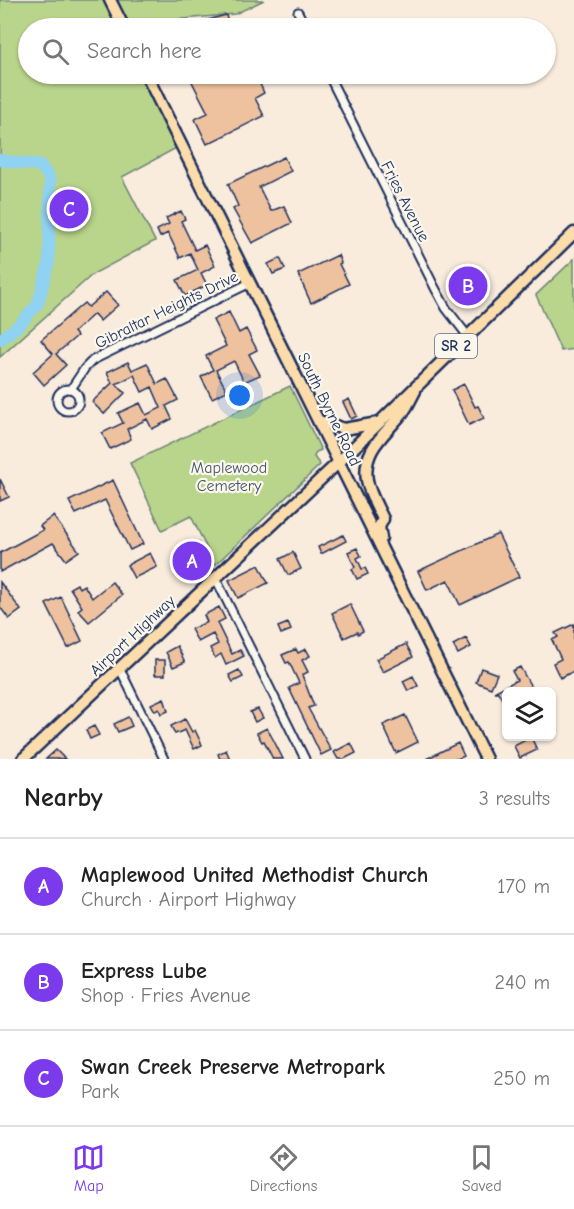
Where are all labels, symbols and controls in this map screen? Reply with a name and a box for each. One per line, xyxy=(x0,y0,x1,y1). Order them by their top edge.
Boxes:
search box xyxy=(18,18,556,84)
icon: search xyxy=(39,35,72,68)
text: Search here xyxy=(87,38,202,64)
street label: Fries Avenue xyxy=(377,158,433,245)
pin: C xyxy=(50,186,88,232)
pin: B xyxy=(448,264,488,308)
street label: Gibraltar Heights Drive xyxy=(92,267,241,352)
road number: SR 2 xyxy=(435,334,477,358)
street label: South Byrne Road xyxy=(294,350,364,469)
your location xyxy=(225,381,254,410)
park label: Maplewood Cemetery xyxy=(191,459,267,495)
pin: A xyxy=(172,538,212,584)
street label: Airport Highway xyxy=(87,591,179,680)
map controls xyxy=(502,687,556,741)
button: layers xyxy=(502,687,556,741)
text: Nearby xyxy=(24,783,103,813)
text: 3 results xyxy=(479,787,550,810)
text: Maplewood United Methodist Church xyxy=(81,862,428,888)
text: A xyxy=(38,875,49,898)
text: 170 m xyxy=(497,875,550,898)
text: Church · Airport Highway xyxy=(81,888,296,911)
text: Express Lube xyxy=(81,958,207,984)
text: B xyxy=(37,971,50,994)
text: 240 m xyxy=(495,971,550,994)
text: Shop · Fries Avenue xyxy=(81,984,251,1007)
text: Swan Creek Preserve Metropark xyxy=(81,1054,385,1080)
text: C xyxy=(37,1067,50,1090)
text: 250 m xyxy=(493,1067,550,1090)
text: Park xyxy=(81,1080,119,1103)
tab: Map xyxy=(72,1141,105,1195)
tab: Directions xyxy=(250,1141,317,1195)
tab: Saved xyxy=(462,1141,502,1195)

